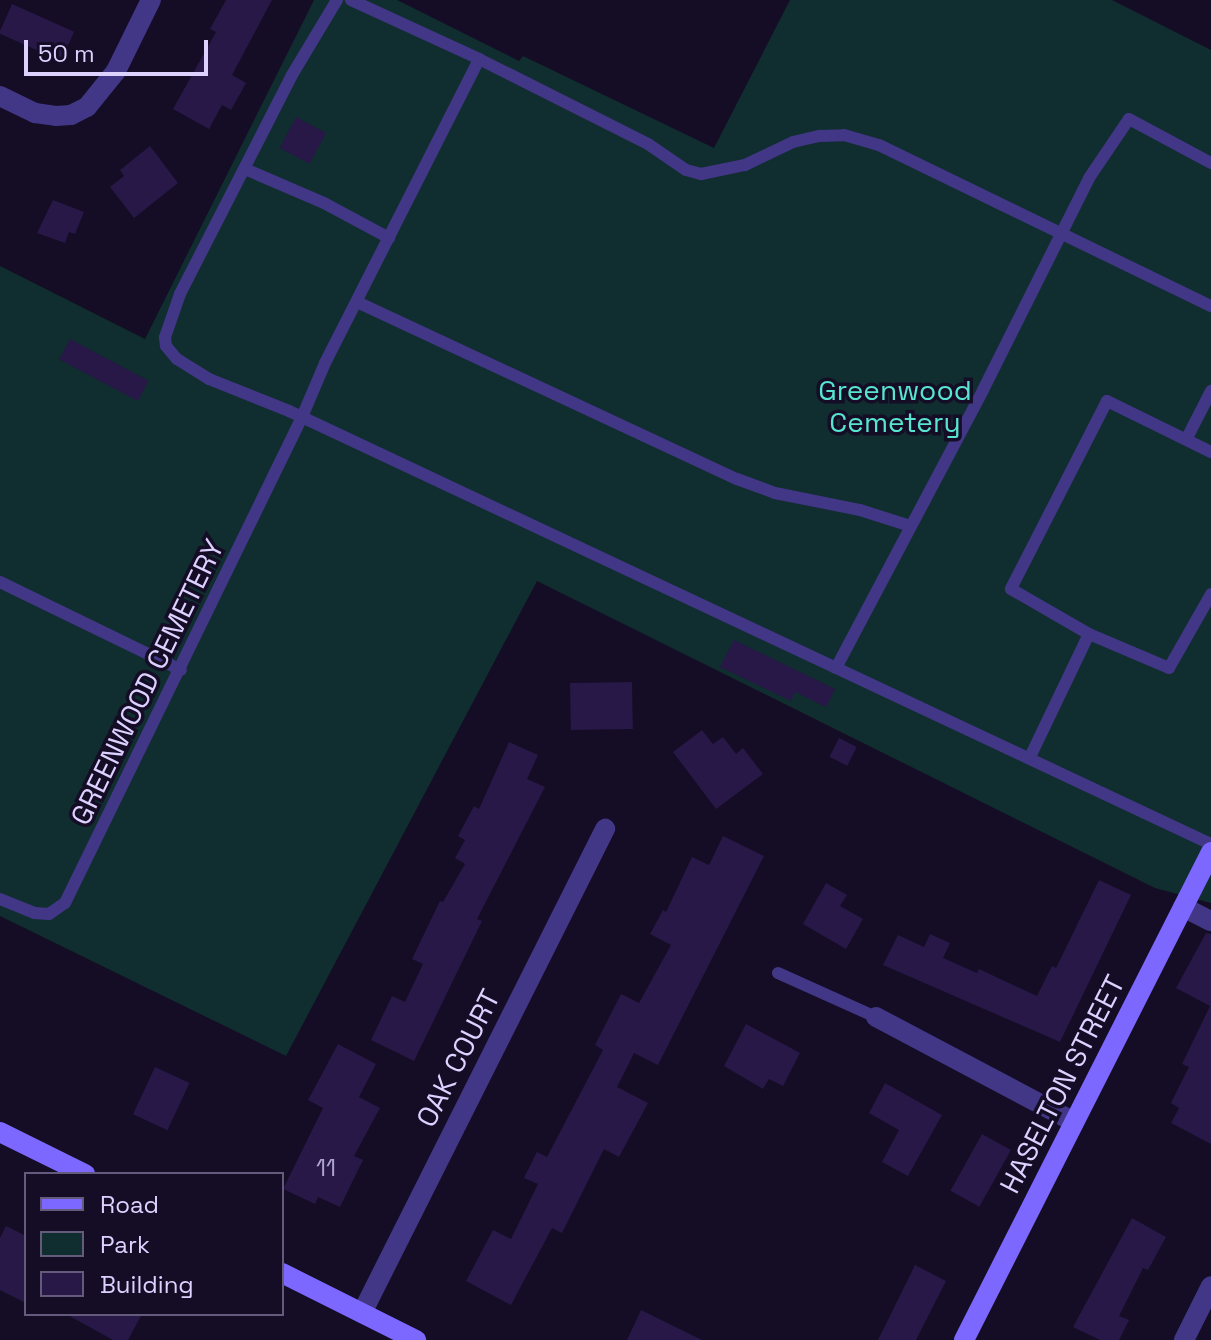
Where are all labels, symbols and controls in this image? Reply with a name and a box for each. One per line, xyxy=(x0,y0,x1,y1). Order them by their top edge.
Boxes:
scale bar xyxy=(28,24,212,74)
text: 50 m xyxy=(38,38,95,69)
park label: Greenwood Cemetery xyxy=(818,373,972,439)
street label: GREENWOOD CEMETERY xyxy=(63,534,231,830)
street label: HASELTON STREET xyxy=(993,969,1131,1199)
street label: OAK COURT xyxy=(409,984,507,1132)
house number: 11 xyxy=(316,1154,336,1182)
legend xyxy=(24,1172,284,1316)
text: Road xyxy=(100,1189,159,1220)
text: Park xyxy=(100,1229,150,1260)
text: Building xyxy=(100,1269,194,1300)

